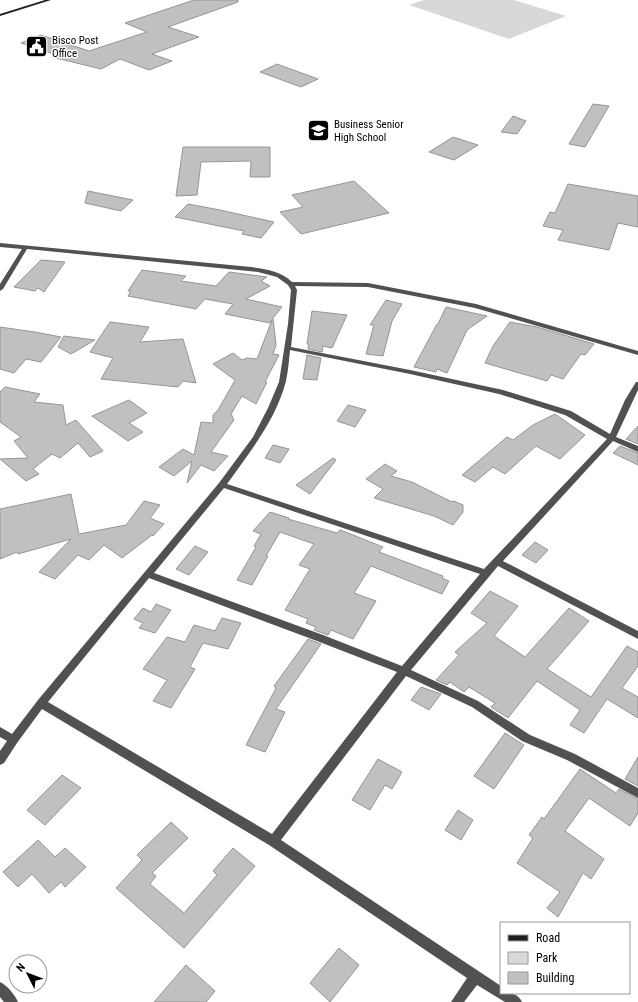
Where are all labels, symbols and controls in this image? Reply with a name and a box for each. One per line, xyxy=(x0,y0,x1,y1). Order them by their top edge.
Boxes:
public building icon: Bisco Post Office xyxy=(23,33,49,59)
place label: Bisco Post Office xyxy=(52,34,99,60)
school or university icon: Business Senior High School xyxy=(306,117,332,143)
place label: Business Senior High School xyxy=(334,118,404,144)
legend xyxy=(500,922,630,994)
text: Road xyxy=(536,931,560,945)
text: Park xyxy=(536,951,558,965)
north arrow xyxy=(8,954,48,994)
text: N xyxy=(14,961,28,975)
text: Building xyxy=(536,971,574,985)

